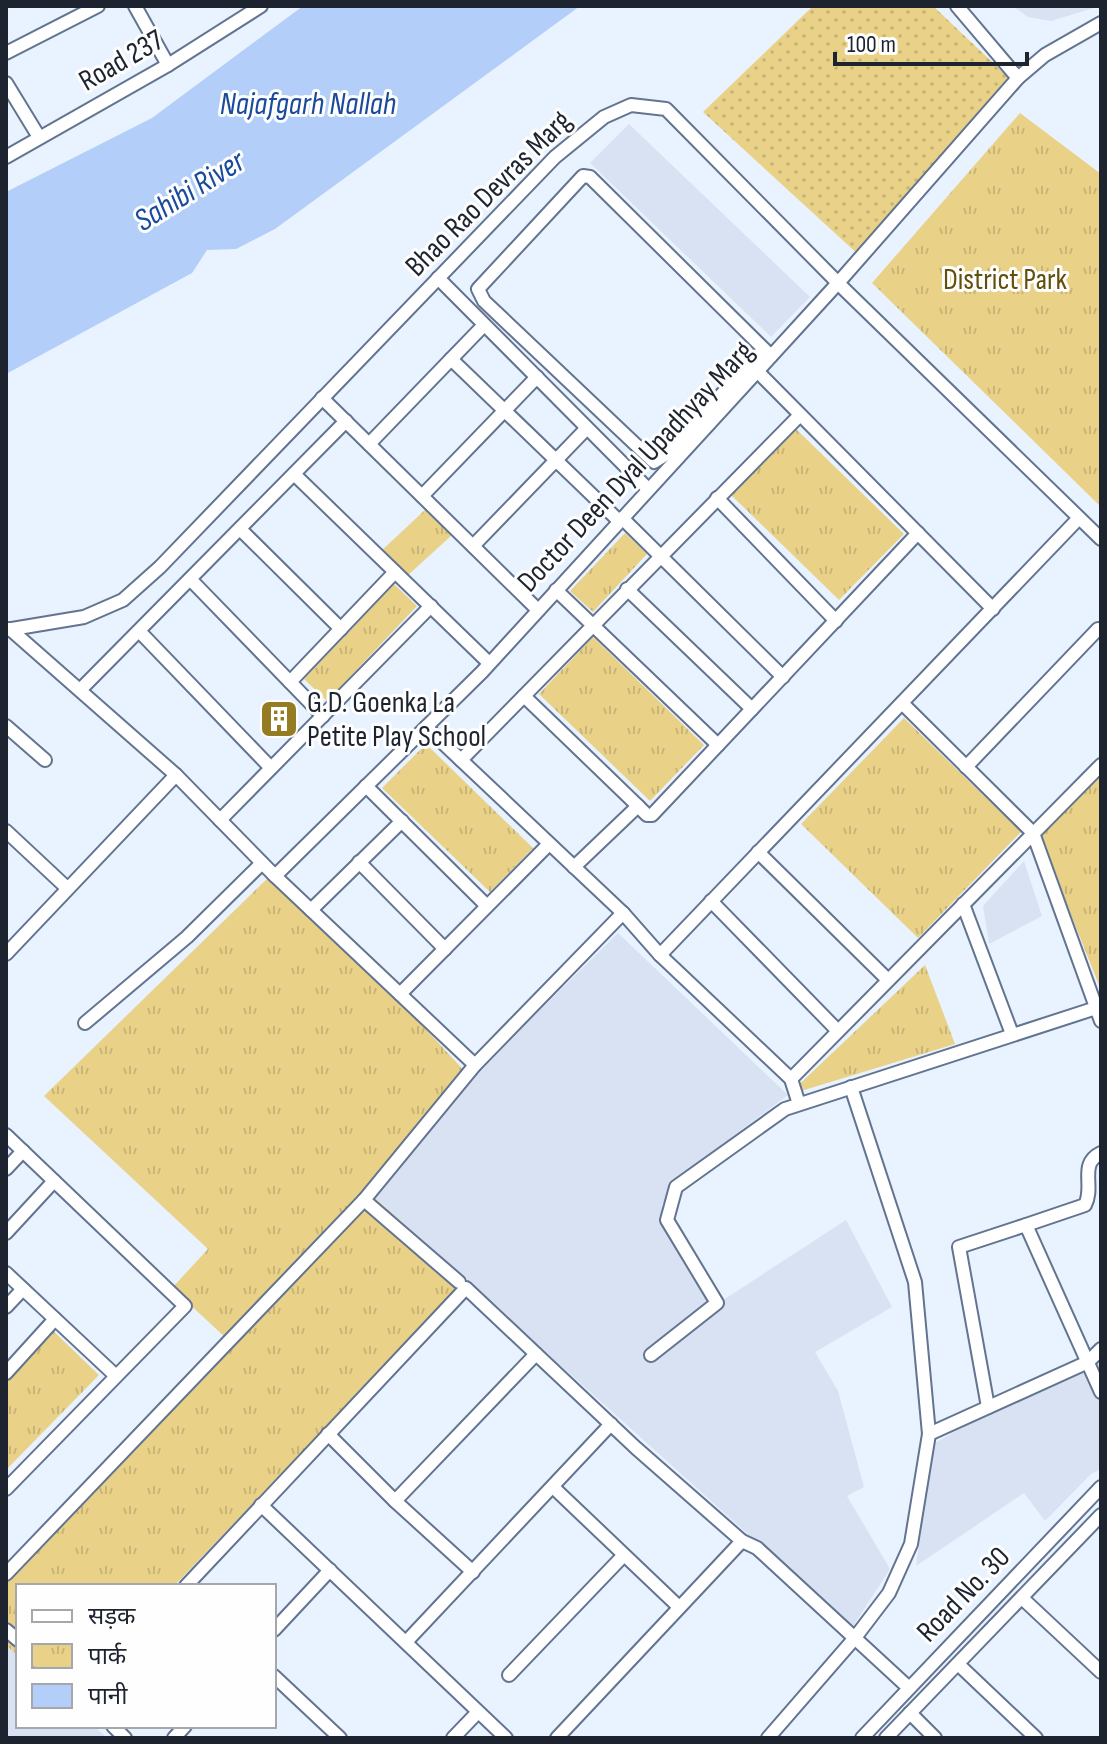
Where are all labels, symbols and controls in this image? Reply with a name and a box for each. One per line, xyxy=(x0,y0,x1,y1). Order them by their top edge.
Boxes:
scale bar xyxy=(835,16,1027,66)
street label: Road 237 xyxy=(73,22,170,99)
text: 100 m xyxy=(847,30,896,59)
water label: Najafgarh Nallah xyxy=(220,85,396,124)
street label: Bhao Rao Devras Marg xyxy=(398,103,579,284)
water label: Sahibi River xyxy=(127,142,253,240)
park label: District Park xyxy=(943,262,1068,298)
street label: Doctor Deen Dyal Upadhyay Marg xyxy=(510,334,761,600)
place label: G.D. Goenka La Petite Play School xyxy=(307,685,486,755)
building icon: G.D. Goenka La Petite Play School xyxy=(258,698,300,740)
street label: Road No. 30 xyxy=(910,1540,1018,1650)
legend xyxy=(16,1584,276,1728)
text: सड़क xyxy=(88,1602,136,1631)
text: पार्क xyxy=(88,1642,127,1671)
text: पानी xyxy=(88,1682,128,1711)

